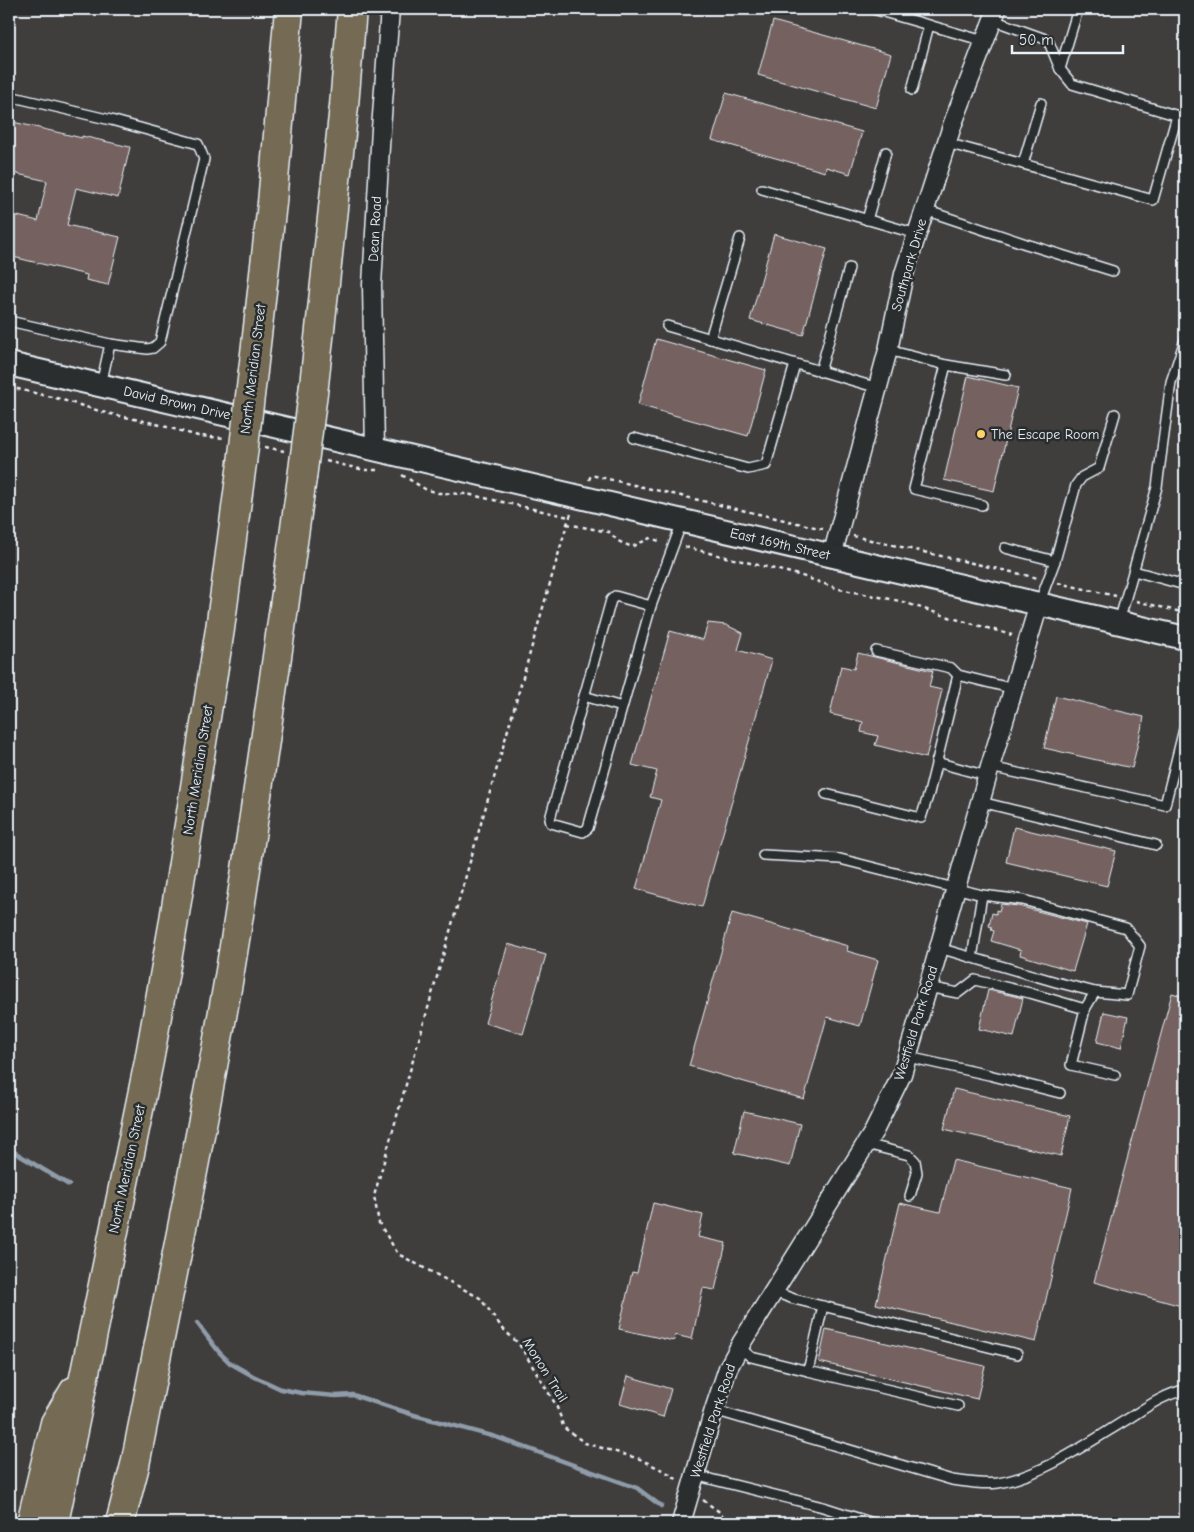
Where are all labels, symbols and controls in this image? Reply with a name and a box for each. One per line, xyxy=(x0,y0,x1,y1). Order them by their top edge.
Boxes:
scale bar xyxy=(1012,22,1123,54)
text: 50 m xyxy=(1019,31,1054,49)
street label: Dean Road xyxy=(365,196,385,262)
street label: Southpark Drive xyxy=(888,217,930,313)
street label: North Meridian Street xyxy=(237,302,270,435)
street label: David Brown Drive xyxy=(122,382,232,424)
place label: The Escape Room xyxy=(991,426,1099,443)
marker: The Escape Room xyxy=(975,428,987,440)
street label: East 169th Street xyxy=(728,524,833,564)
street label: North Meridian Street xyxy=(179,703,217,836)
street label: Westfield Park Road xyxy=(890,964,942,1082)
street label: North Meridian Street xyxy=(105,1102,149,1235)
street label: Monon Trail xyxy=(519,1335,571,1405)
street label: Westfield Park Road xyxy=(687,1362,739,1480)

